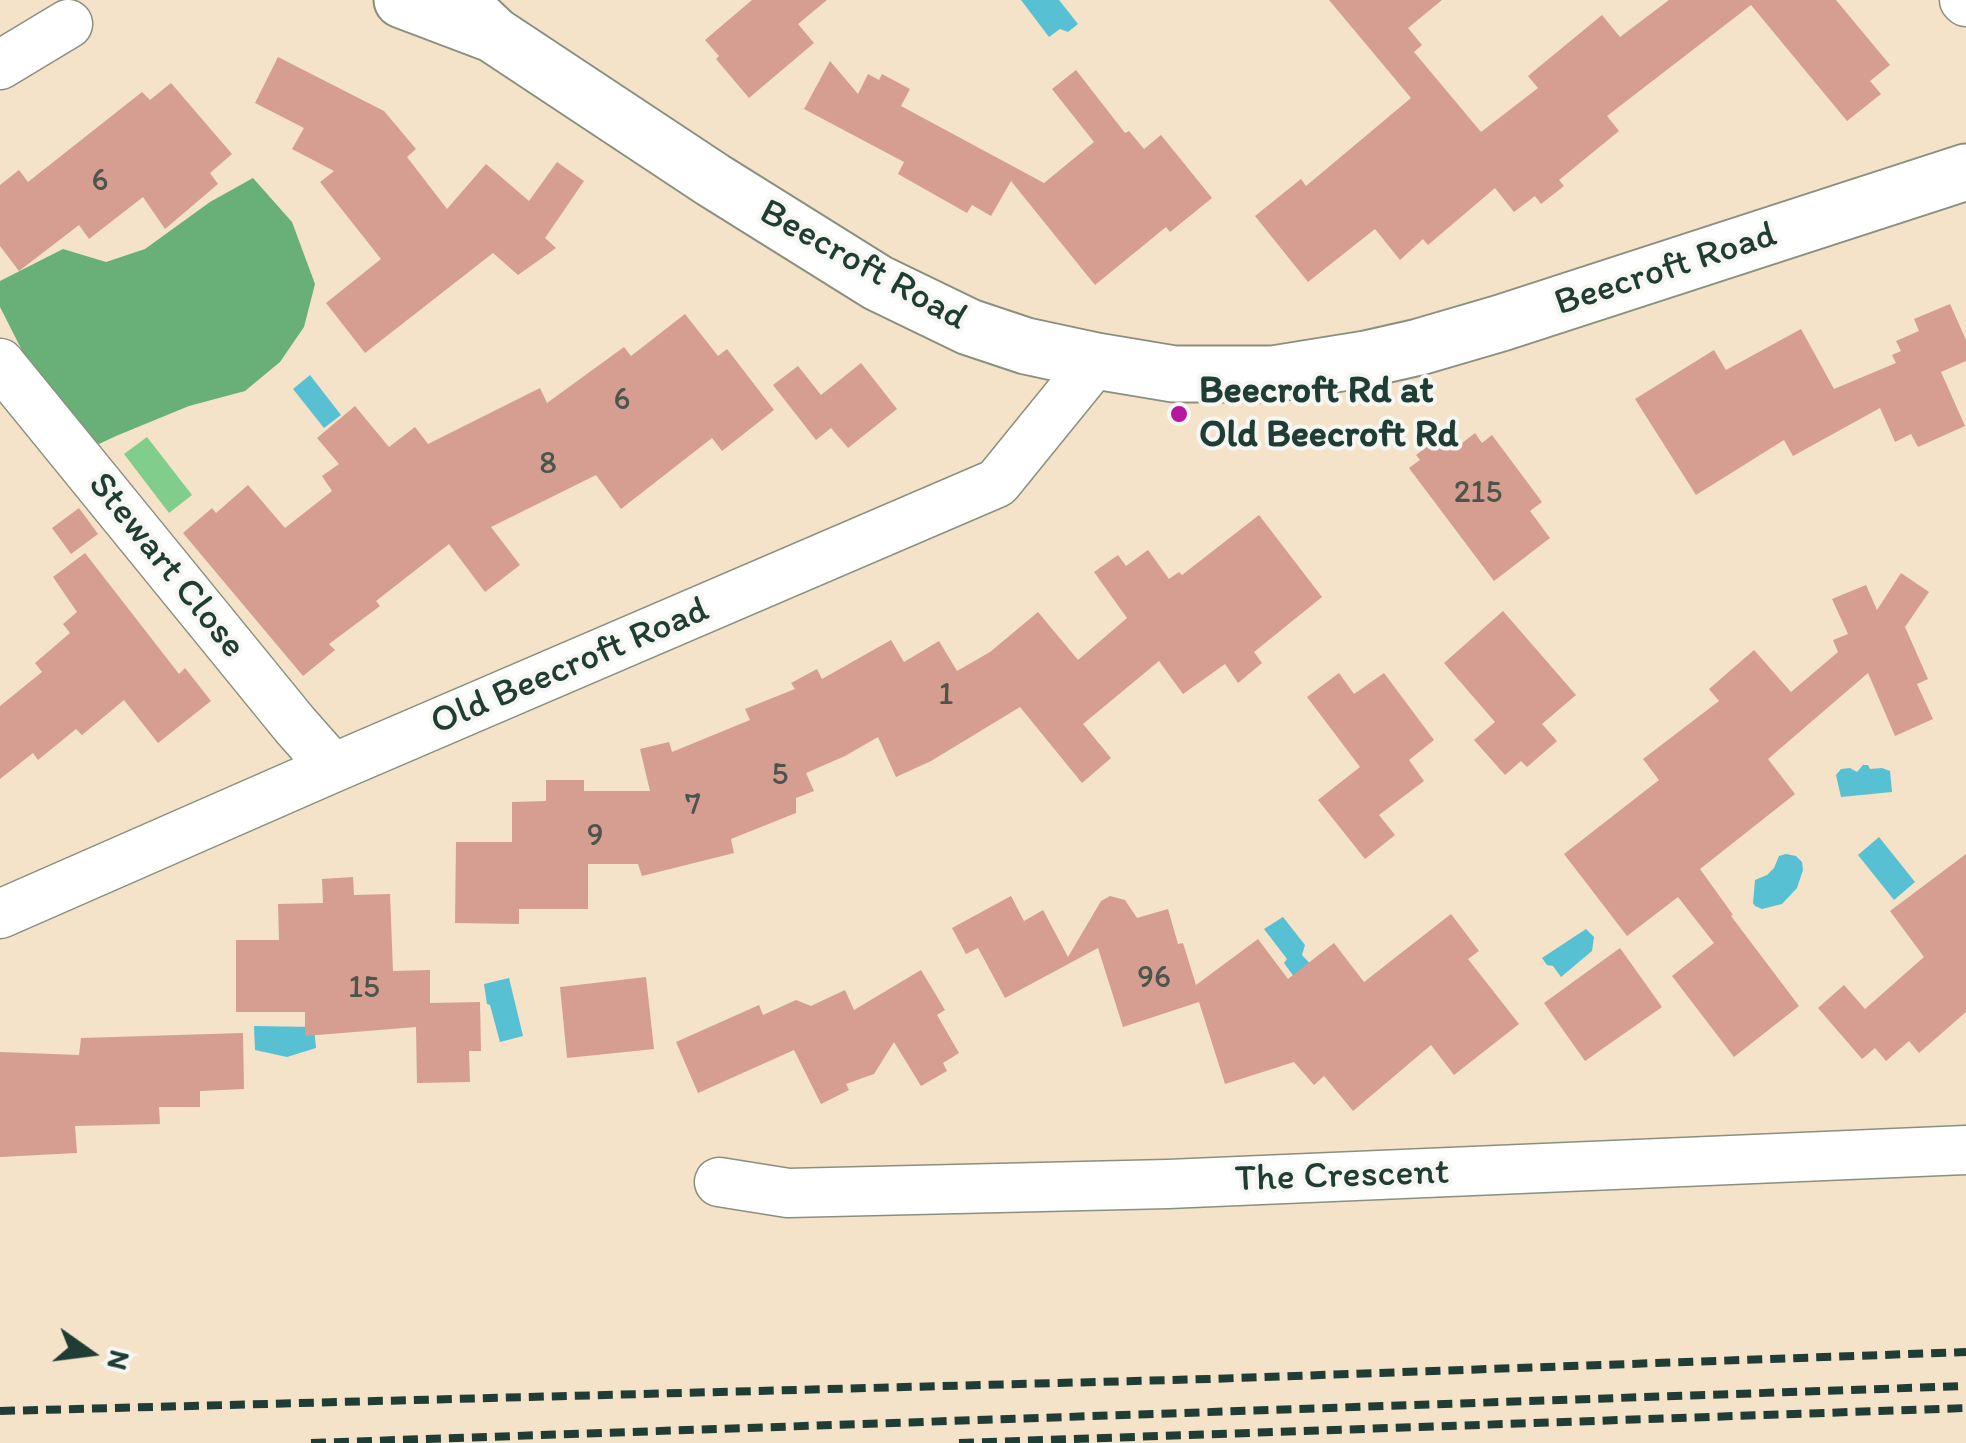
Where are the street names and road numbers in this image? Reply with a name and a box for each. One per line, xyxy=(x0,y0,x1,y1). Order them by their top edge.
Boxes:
street label: Beecroft Road xyxy=(751,190,975,342)
street label: Beecroft Road xyxy=(1549,213,1783,327)
street label: Stewart Close xyxy=(77,464,255,668)
street label: Old Beecroft Road xyxy=(424,588,716,746)
street label: The Crescent xyxy=(1234,1150,1450,1204)

